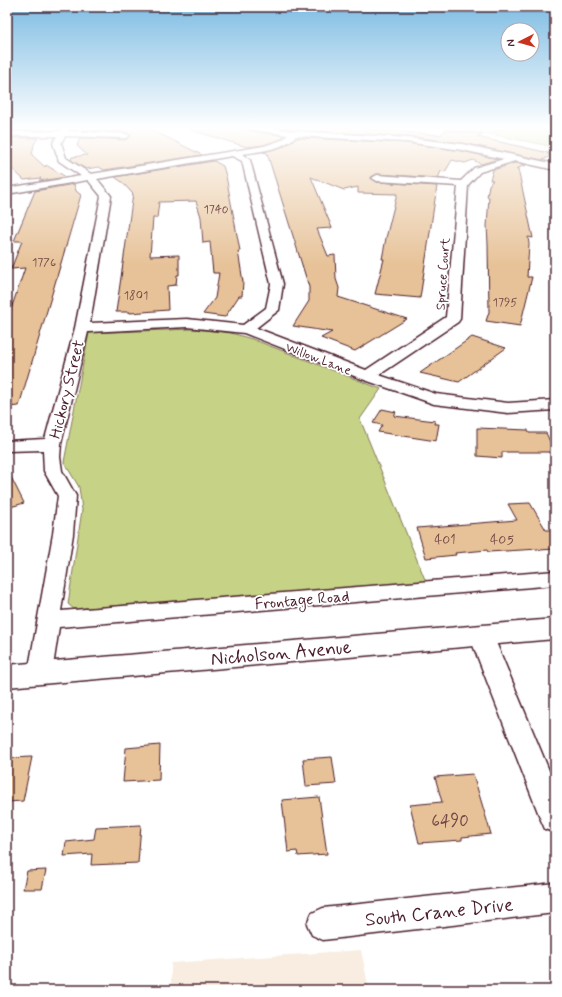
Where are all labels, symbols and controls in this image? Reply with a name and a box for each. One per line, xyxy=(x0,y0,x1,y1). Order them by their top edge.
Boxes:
north arrow xyxy=(500,22,540,62)
text: N xyxy=(504,39,518,47)
house number: 1740 xyxy=(203,202,229,218)
street label: Spruce Court xyxy=(432,237,455,311)
house number: 1776 xyxy=(32,255,56,271)
house number: 1801 xyxy=(124,288,148,304)
house number: 1795 xyxy=(493,295,517,311)
street label: Hickory Street xyxy=(45,337,90,441)
street label: Willow Lane xyxy=(283,339,354,380)
house number: 401 xyxy=(434,531,456,549)
house number: 405 xyxy=(490,531,514,549)
street label: Frontage Road xyxy=(254,586,350,616)
street label: Nicholson Avenue xyxy=(210,635,353,672)
house number: 6490 xyxy=(431,810,469,832)
street label: South Crane Drive xyxy=(364,892,514,933)

